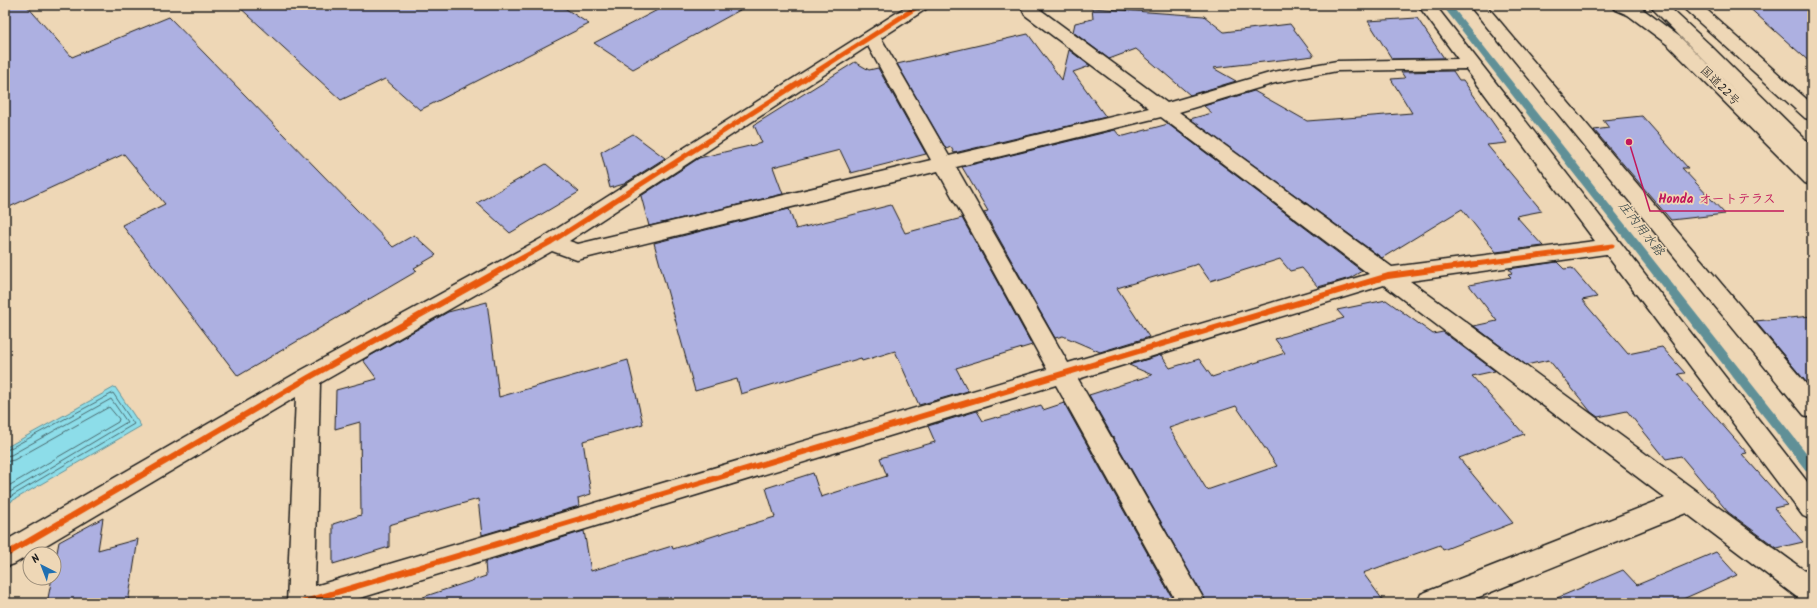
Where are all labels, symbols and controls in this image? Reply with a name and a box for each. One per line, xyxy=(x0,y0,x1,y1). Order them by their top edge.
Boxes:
street label: 国道22号 xyxy=(1696,62,1744,110)
callout: Honda オートテラス xyxy=(1650,186,1784,211)
text: Honda オートテラス xyxy=(1658,189,1776,210)
water label: 庄内用水路 xyxy=(1613,197,1670,262)
north arrow xyxy=(22,546,62,586)
text: N xyxy=(27,550,45,568)

